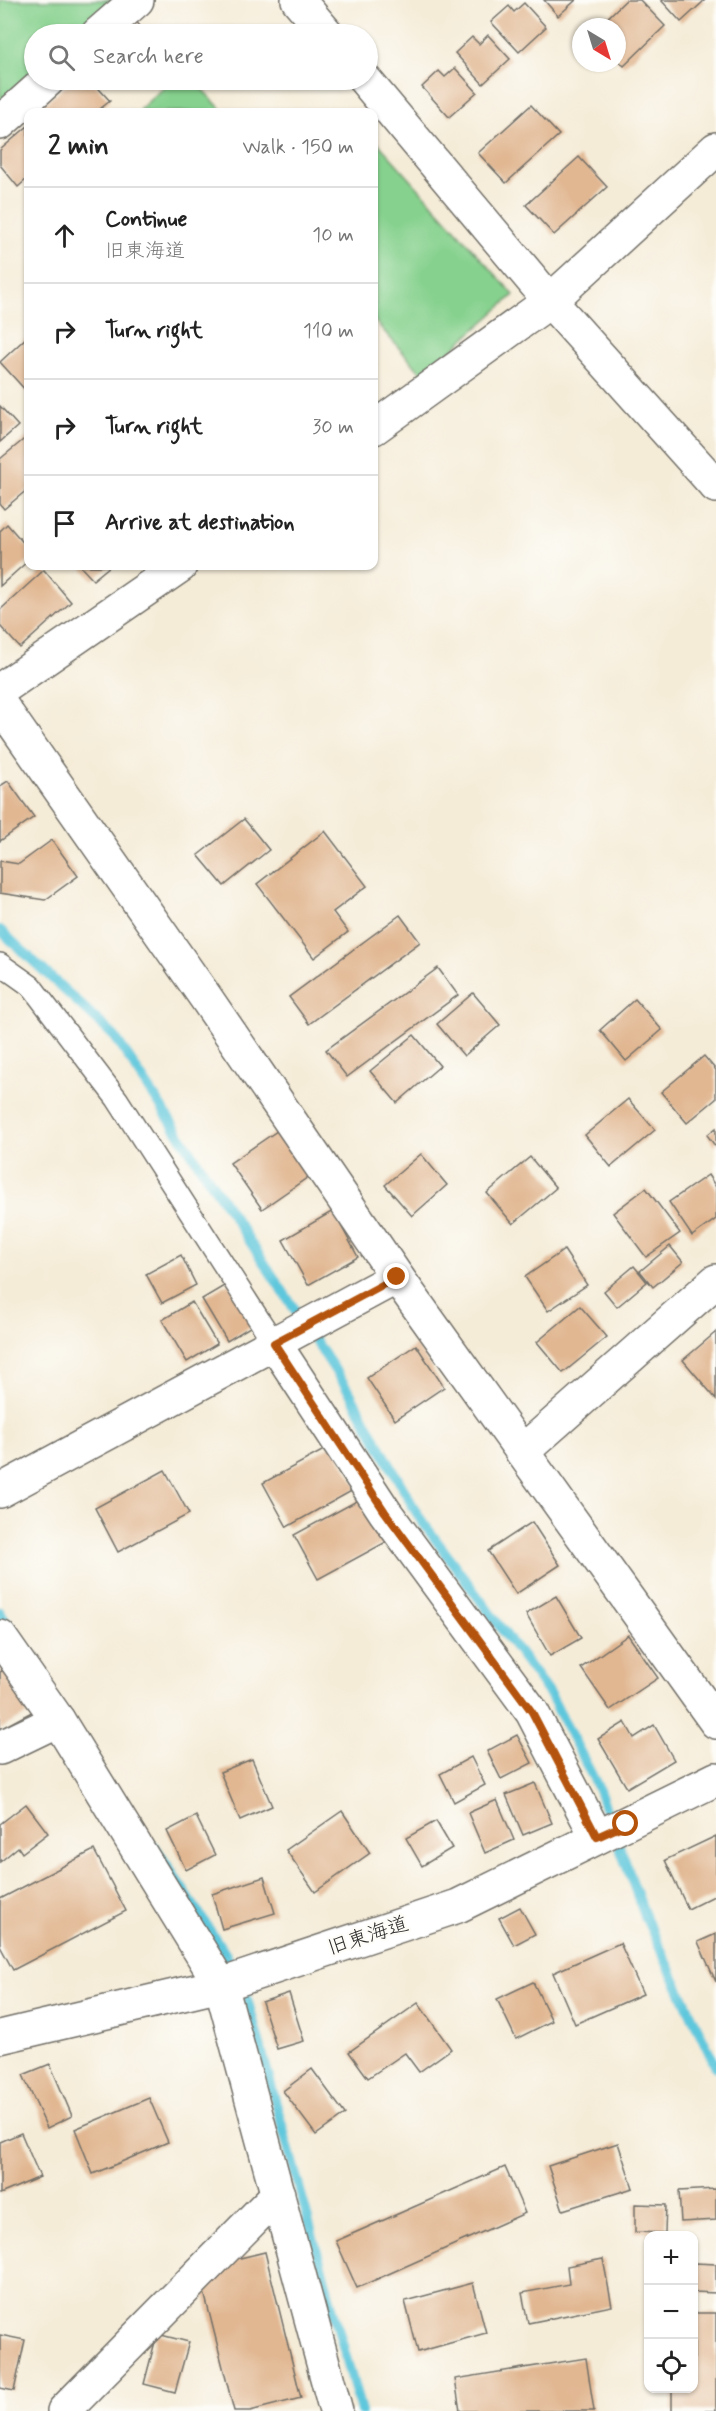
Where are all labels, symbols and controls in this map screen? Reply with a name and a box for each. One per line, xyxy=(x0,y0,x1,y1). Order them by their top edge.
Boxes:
north arrow xyxy=(572,18,626,72)
search box xyxy=(24,24,378,90)
icon: search xyxy=(45,41,78,74)
text: Search here xyxy=(93,43,204,71)
text: 2 min xyxy=(48,130,109,164)
text: Walk · 150 m xyxy=(242,134,354,161)
text: Continue xyxy=(105,206,187,234)
icon: ahead xyxy=(48,219,81,252)
text: 10 m xyxy=(312,222,354,249)
text: 旧東海道 xyxy=(105,238,185,265)
icon: right xyxy=(48,315,81,348)
text: Turn right xyxy=(105,317,203,345)
text: 110 m xyxy=(303,318,354,345)
icon: right xyxy=(48,411,81,444)
text: Turn right xyxy=(105,413,203,441)
text: 30 m xyxy=(312,414,354,441)
icon: arrive xyxy=(48,507,81,540)
text: Arrive at destination xyxy=(105,509,295,537)
route end xyxy=(383,1263,409,1289)
route start xyxy=(612,1810,638,1836)
street label: 旧東海道 xyxy=(324,1910,412,1962)
map controls xyxy=(644,2231,698,2393)
button: + xyxy=(644,2231,698,2285)
button: − xyxy=(644,2285,698,2339)
button: locate xyxy=(644,2339,698,2393)

